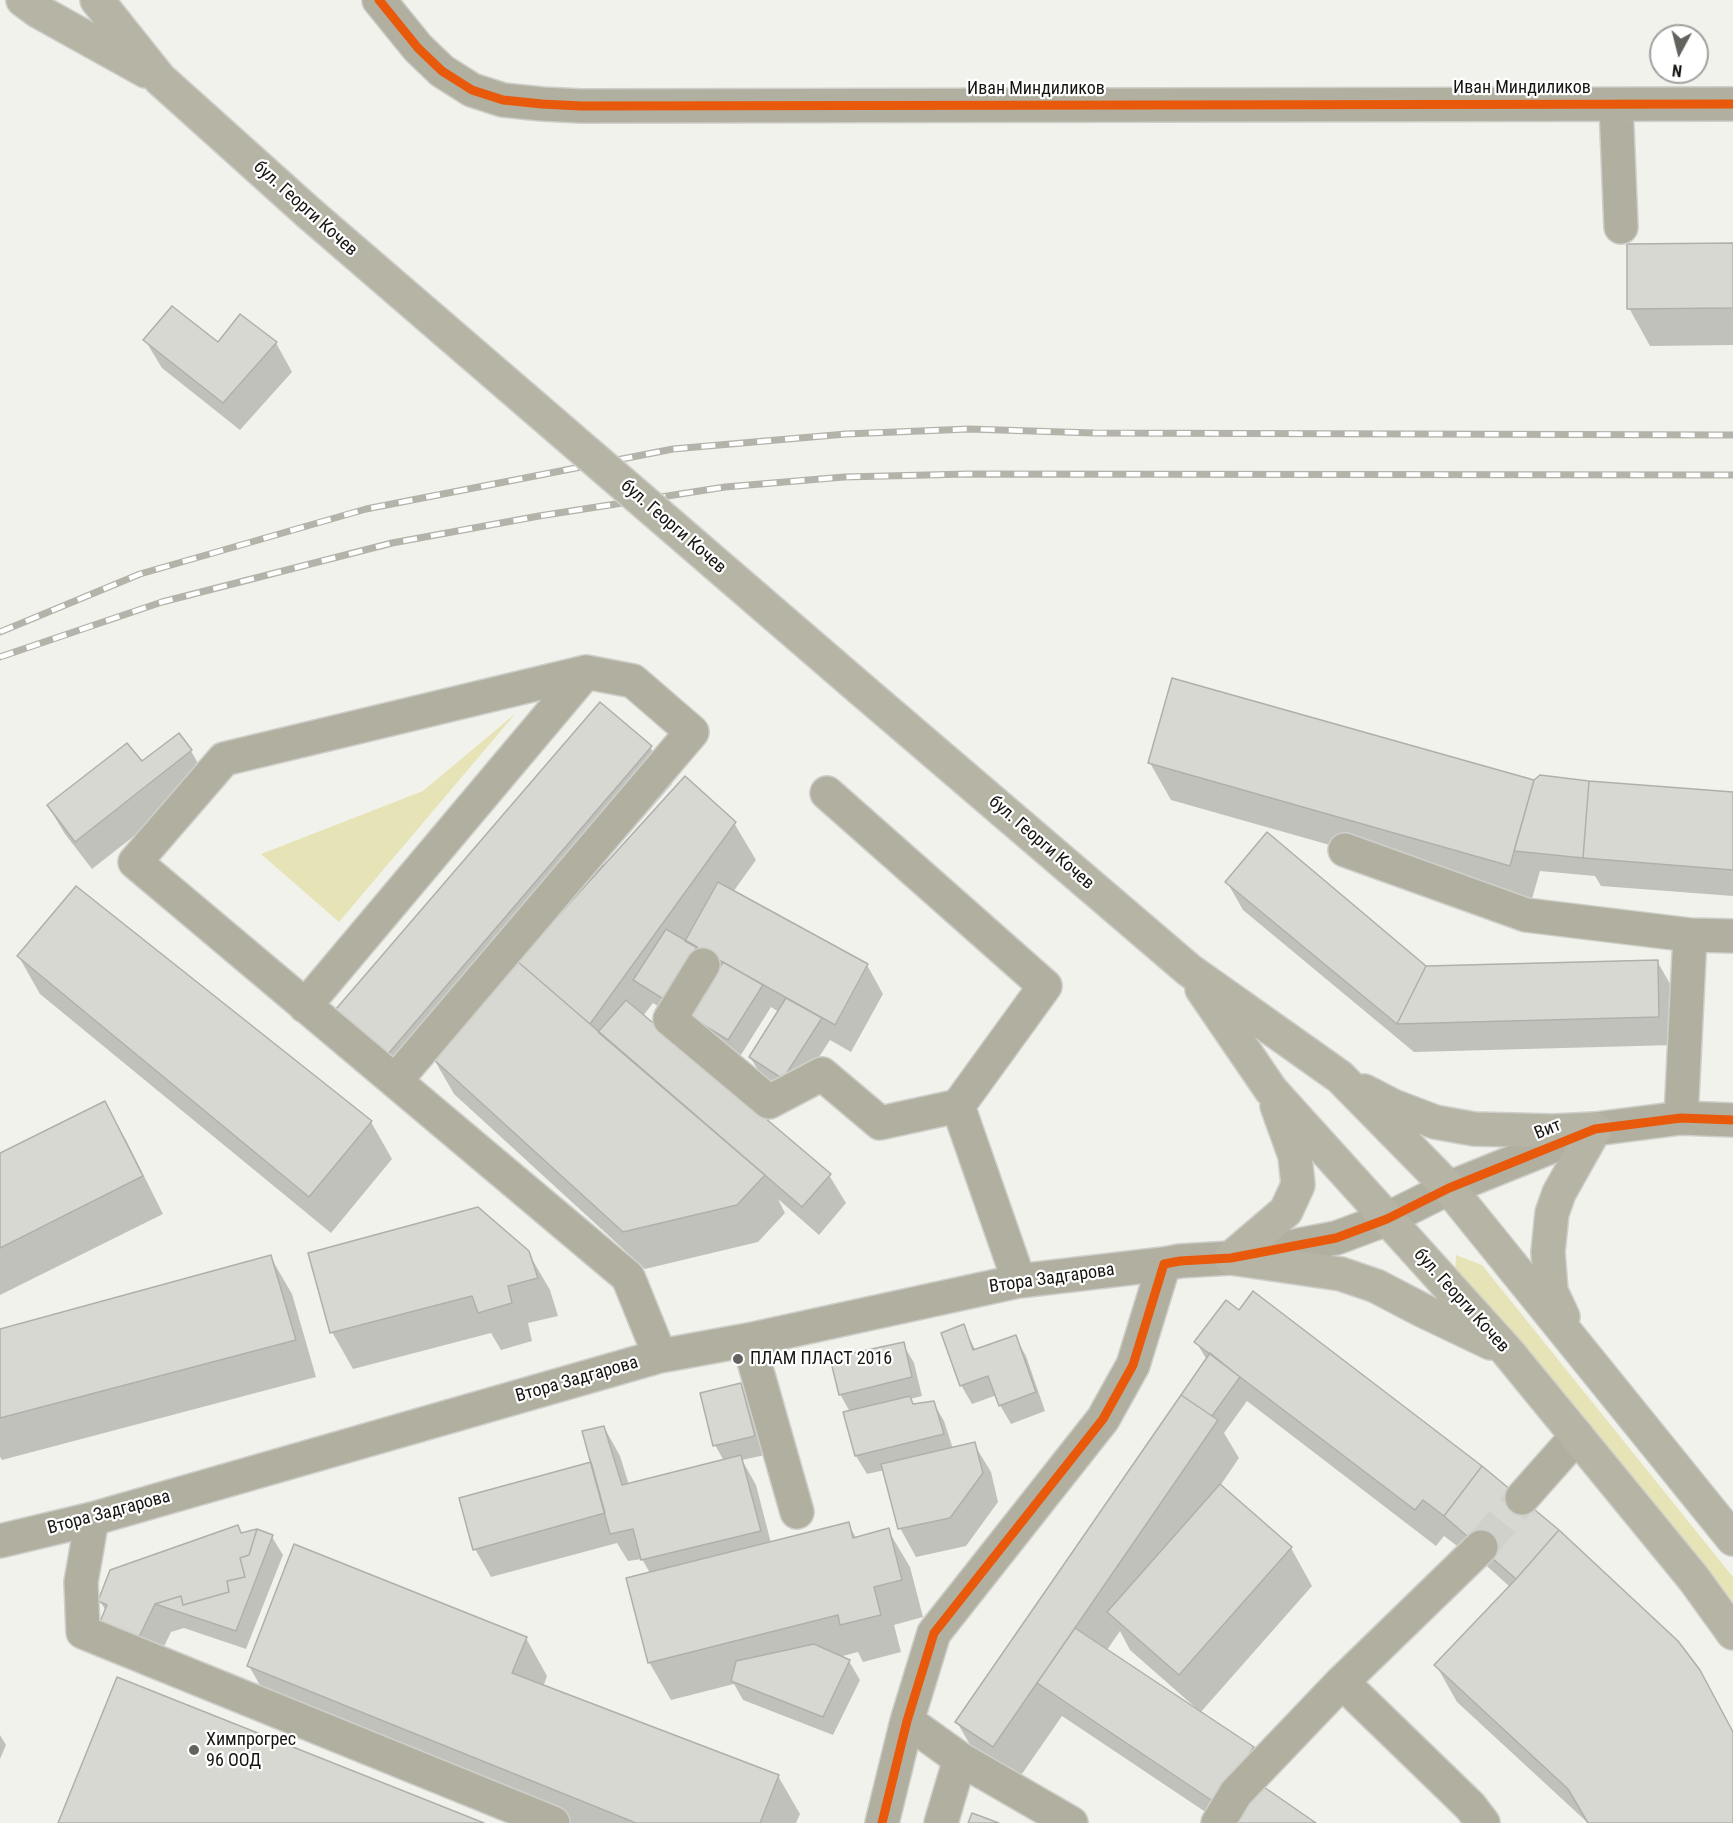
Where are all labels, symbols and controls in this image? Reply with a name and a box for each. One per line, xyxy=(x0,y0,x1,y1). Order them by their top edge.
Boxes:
north arrow xyxy=(1649,24,1709,84)
text: N xyxy=(1671,60,1683,80)
street label: Иван Миндиликов xyxy=(1453,77,1591,99)
street label: Иван Миндиликов xyxy=(967,78,1105,100)
street label: бул. Георги Кочев xyxy=(249,157,361,261)
street label: бул. Георги Кочев xyxy=(616,475,730,579)
street label: бул. Георги Кочев xyxy=(984,791,1098,895)
street label: Вит xyxy=(1532,1115,1564,1145)
street label: бул. Георги Кочев xyxy=(1409,1245,1513,1357)
street label: Втора Задгарова xyxy=(988,1260,1116,1298)
place label: ПЛАМ ПЛАСТ 2016 xyxy=(750,1348,892,1370)
street label: Втора Задгарова xyxy=(513,1352,641,1408)
marker: ПЛАМ ПЛАСТ 2016 xyxy=(731,1352,745,1366)
street label: Втора Задгарова xyxy=(45,1486,173,1540)
place label: Химпрогрес 96 ООД xyxy=(206,1729,296,1772)
marker: Химпрогрес 96 ООД xyxy=(187,1743,201,1757)

